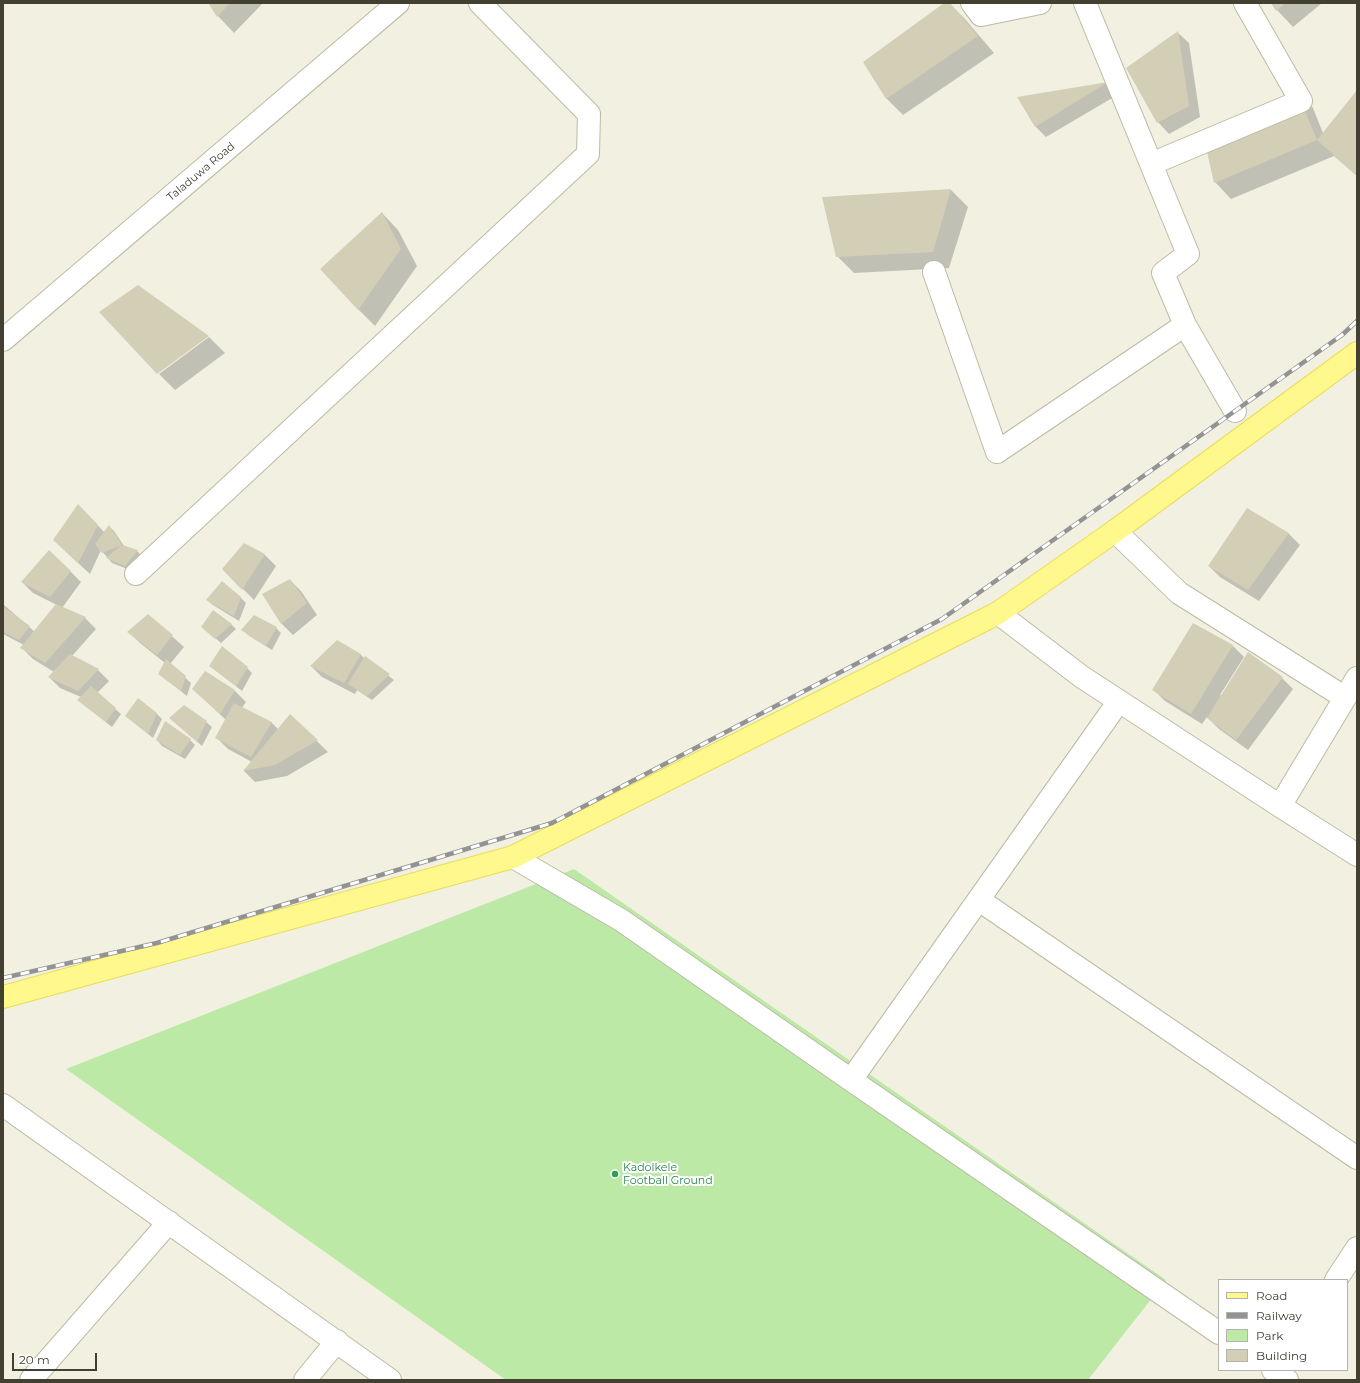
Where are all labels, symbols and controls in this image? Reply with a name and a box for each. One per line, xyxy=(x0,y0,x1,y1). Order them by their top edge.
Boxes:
street label: Taladuwa Road xyxy=(164,140,238,204)
place label: Kadolkele Football Ground xyxy=(623,1161,713,1187)
marker: Kadolkele Football Ground xyxy=(610,1169,620,1179)
legend xyxy=(1218,1279,1348,1371)
text: Road xyxy=(1256,1288,1287,1303)
text: Railway xyxy=(1256,1308,1302,1323)
text: Park xyxy=(1256,1328,1283,1343)
scale bar xyxy=(14,1345,99,1371)
text: Building xyxy=(1256,1348,1307,1363)
text: 20 m xyxy=(19,1352,50,1367)

